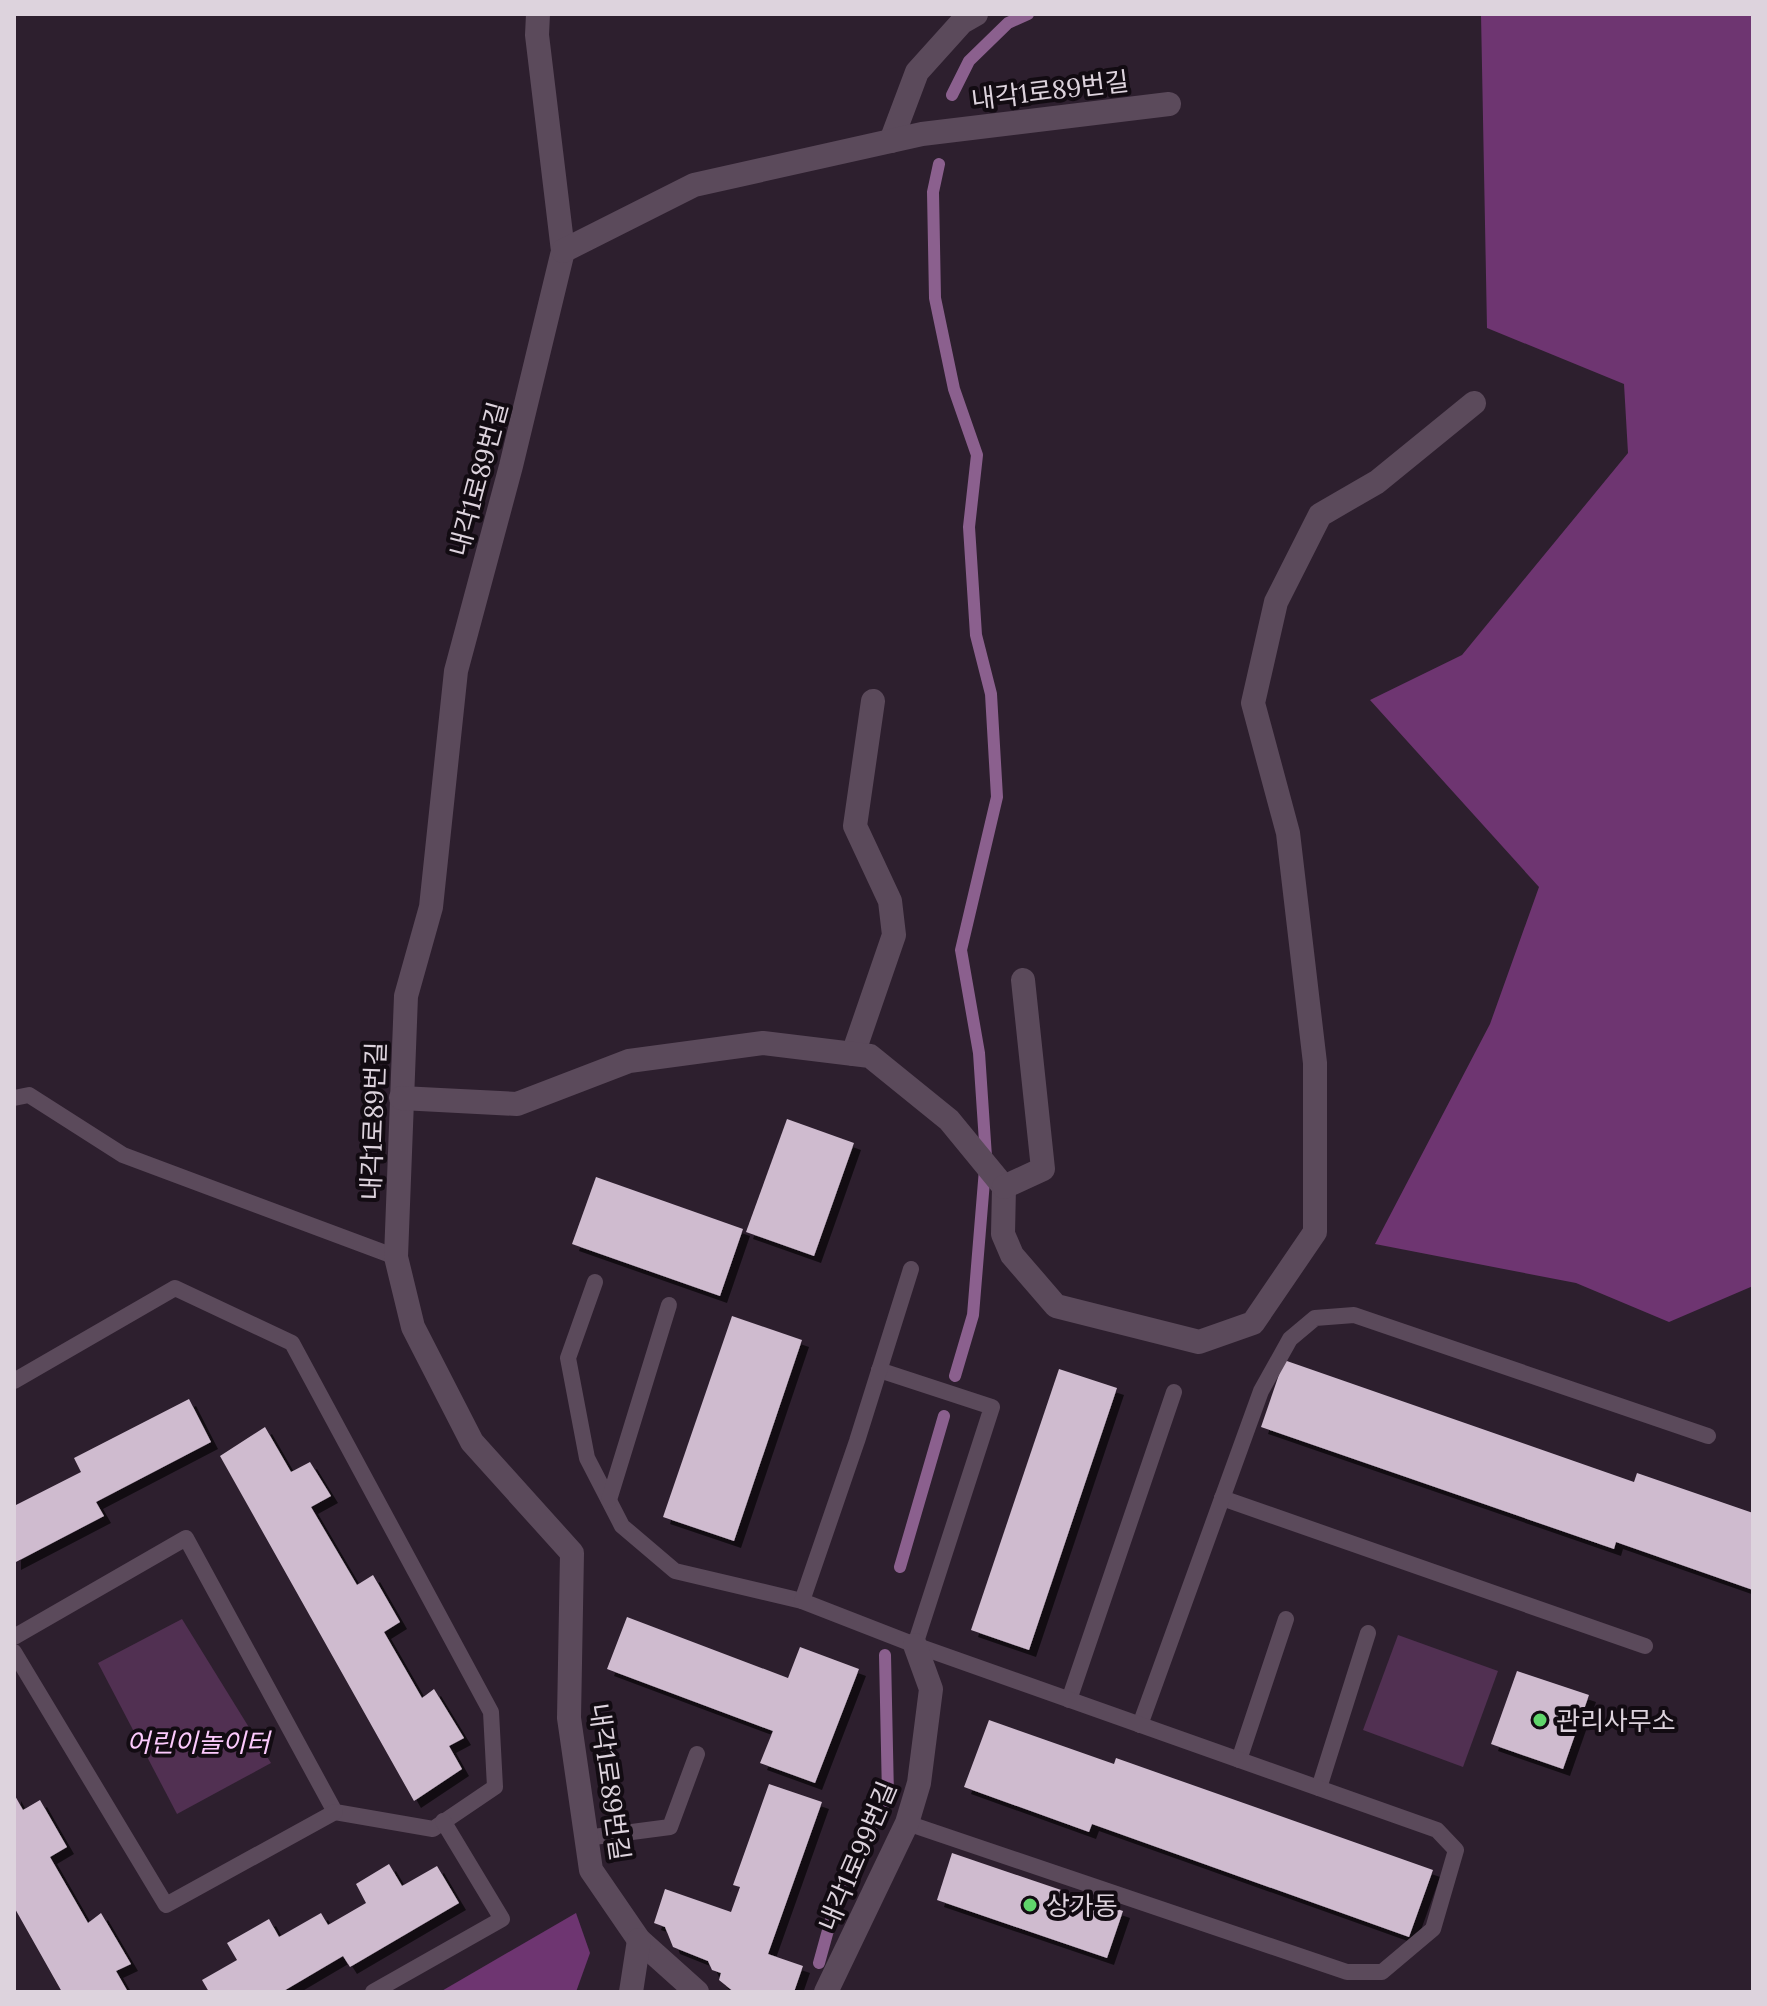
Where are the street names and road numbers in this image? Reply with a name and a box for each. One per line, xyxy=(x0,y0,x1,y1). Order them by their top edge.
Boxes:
street label: 내각1로89번길 xyxy=(969,64,1131,116)
street label: 내각1로89번길 xyxy=(442,398,514,560)
street label: 내각1로89번길 xyxy=(354,1041,392,1201)
street label: 내각1로89번길 xyxy=(583,1701,637,1863)
street label: 내각1로99번길 xyxy=(811,1776,903,1936)

